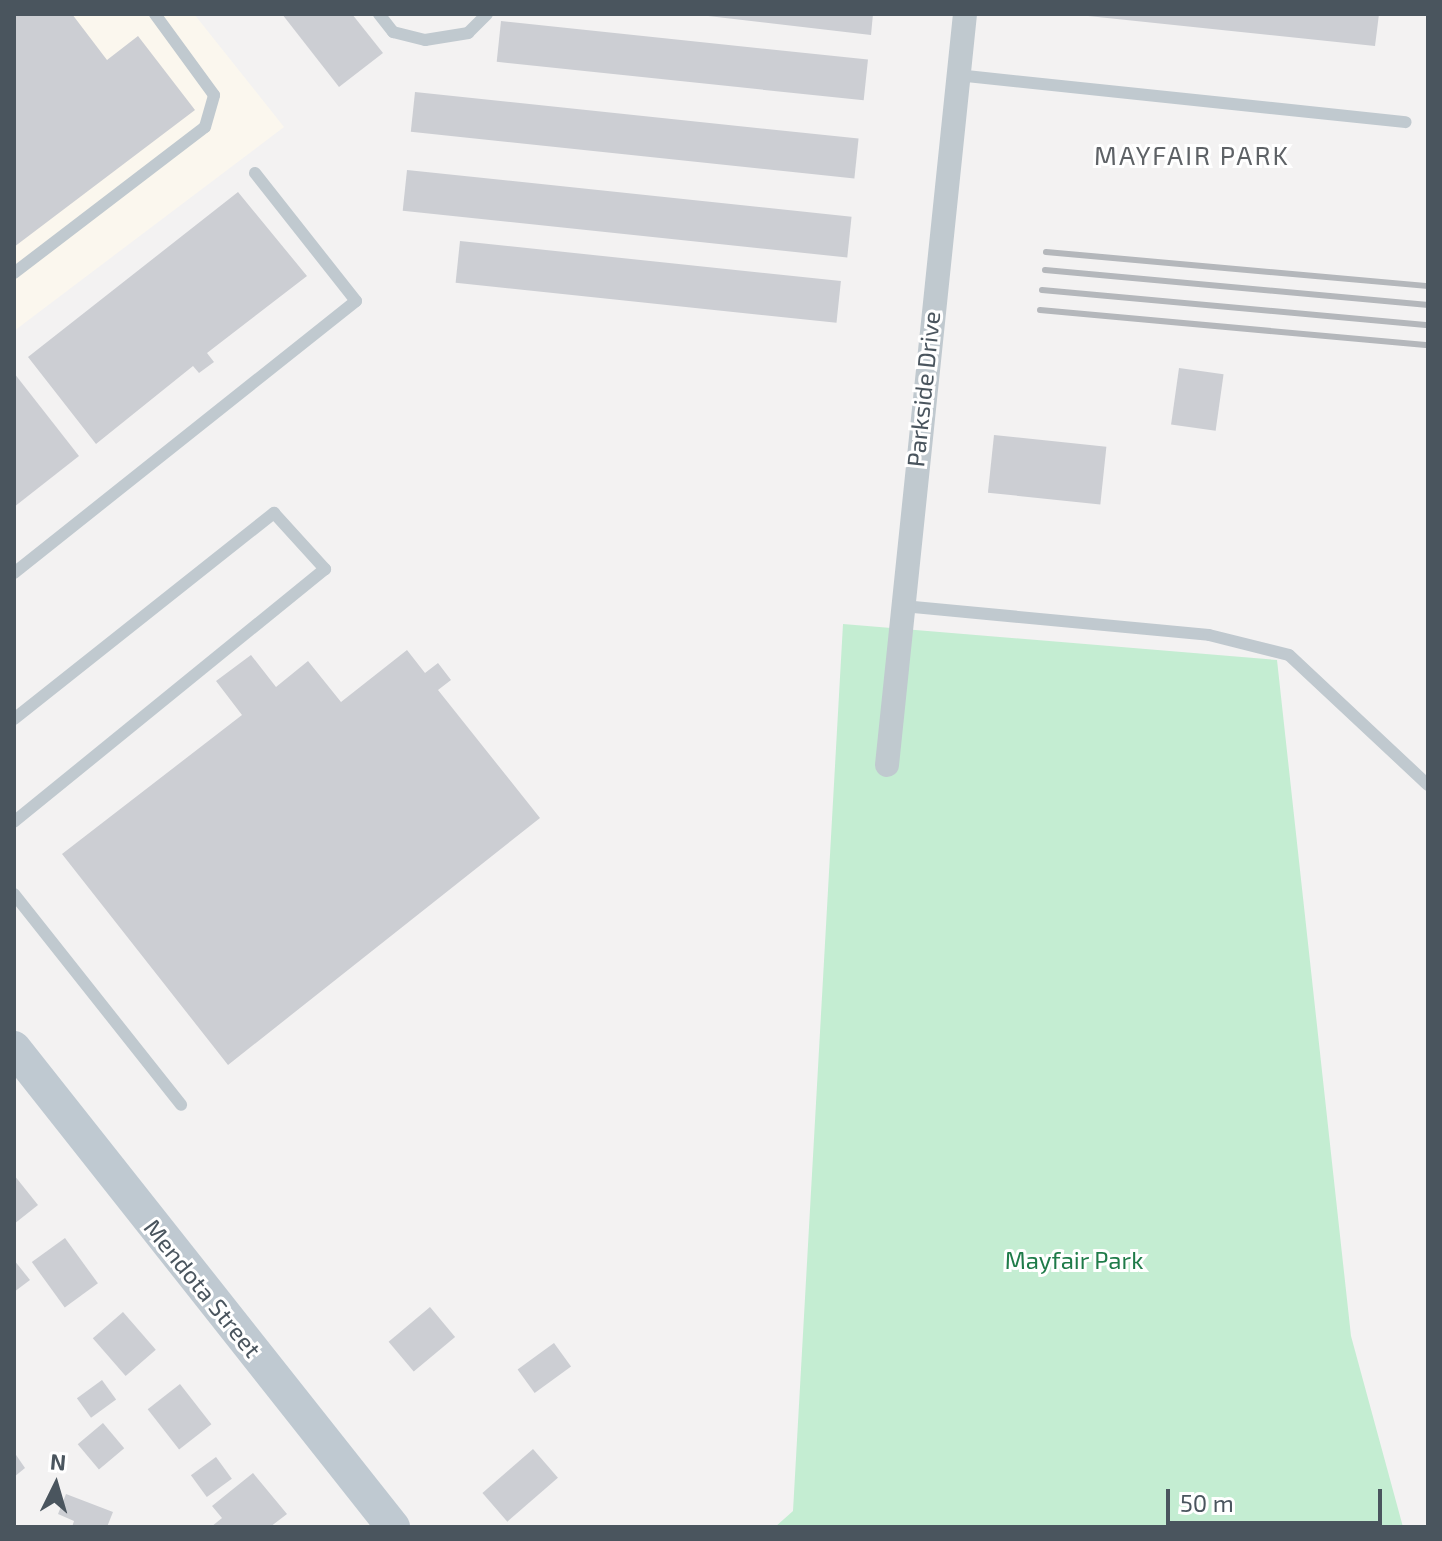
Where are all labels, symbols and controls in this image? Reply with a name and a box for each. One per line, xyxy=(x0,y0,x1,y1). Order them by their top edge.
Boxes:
district label: MAYFAIR PARK xyxy=(1094,139,1290,171)
street label: Parkside Drive xyxy=(901,310,945,468)
street label: Mendota Street xyxy=(138,1213,268,1363)
park label: Mayfair Park xyxy=(1004,1246,1144,1274)
north arrow xyxy=(16,1445,96,1525)
text: N xyxy=(49,1447,67,1475)
scale bar xyxy=(1170,1473,1386,1523)
text: 50 m xyxy=(1180,1488,1234,1517)

